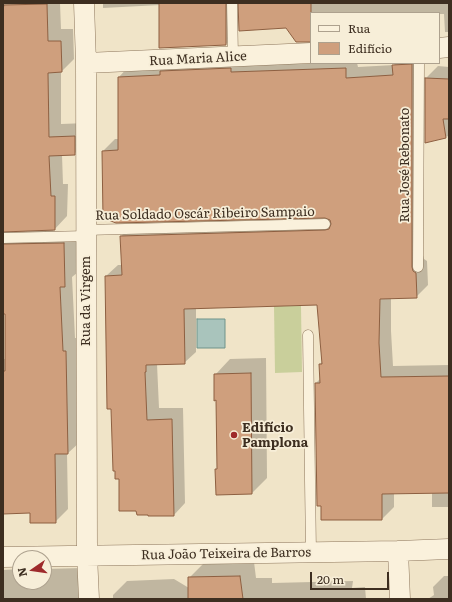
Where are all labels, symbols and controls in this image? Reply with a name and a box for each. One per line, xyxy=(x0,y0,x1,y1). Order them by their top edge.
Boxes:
legend xyxy=(310,12,440,64)
text: Rua xyxy=(348,19,370,37)
text: Edifício xyxy=(348,39,392,57)
street label: Rua Maria Alice xyxy=(149,49,247,69)
street label: Rua José Rebonato xyxy=(397,108,413,222)
street label: Rua Soldado Oscár Ribeiro Sampaio xyxy=(95,204,315,224)
street label: Rua da Virgem xyxy=(78,256,94,346)
place label: Edifício Pamplona xyxy=(242,420,308,451)
marker: Edifício Pamplona xyxy=(229,430,239,440)
street label: Rua João Teixeira de Barros xyxy=(141,545,311,563)
north arrow xyxy=(12,550,52,590)
scale bar xyxy=(312,564,391,590)
text: N xyxy=(12,566,30,579)
text: 20 m xyxy=(317,570,344,588)

